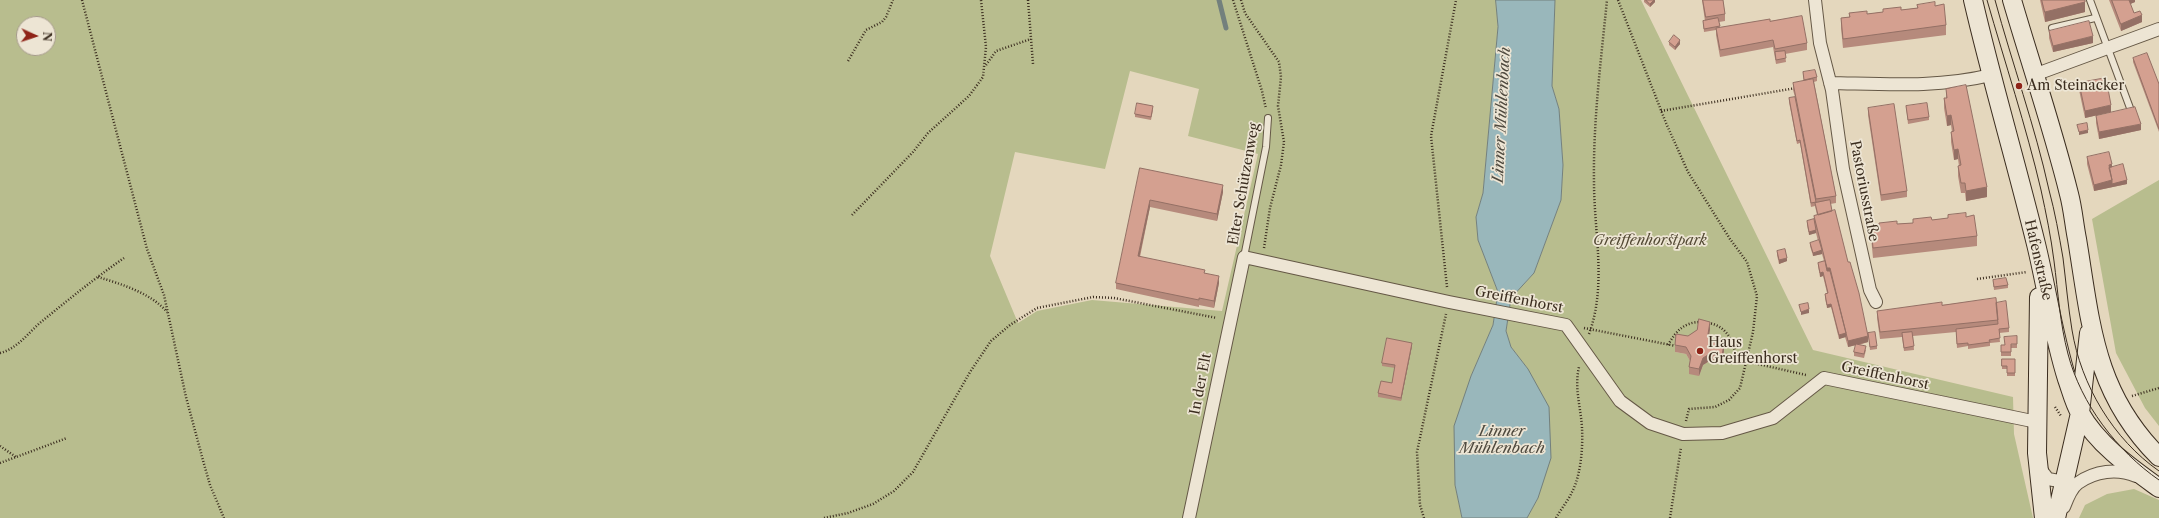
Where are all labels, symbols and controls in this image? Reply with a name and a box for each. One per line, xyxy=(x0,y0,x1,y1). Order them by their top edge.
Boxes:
north arrow xyxy=(16,16,56,56)
text: N xyxy=(40,31,54,42)
water label: Linner Mühlenbach xyxy=(1489,47,1515,183)
place label: Am Steinacker xyxy=(2027,78,2124,94)
marker: Am Steinacker xyxy=(2014,81,2024,91)
street label: Elter Schützenweg xyxy=(1225,121,1263,247)
street label: Pastoriusstraße xyxy=(1846,139,1882,243)
street label: Hafenstraße xyxy=(2021,218,2055,302)
park label: Greiffenhorstpark xyxy=(1593,233,1707,249)
street label: Greiffenhorst xyxy=(1474,283,1564,317)
place label: Haus Greiffenhorst xyxy=(1708,335,1797,368)
marker: Haus Greiffenhorst xyxy=(1695,346,1705,356)
street label: In der Elt xyxy=(1187,352,1215,416)
street label: Greiffenhorst xyxy=(1840,358,1930,394)
water label: Linner Mühlenbach xyxy=(1459,423,1545,458)

